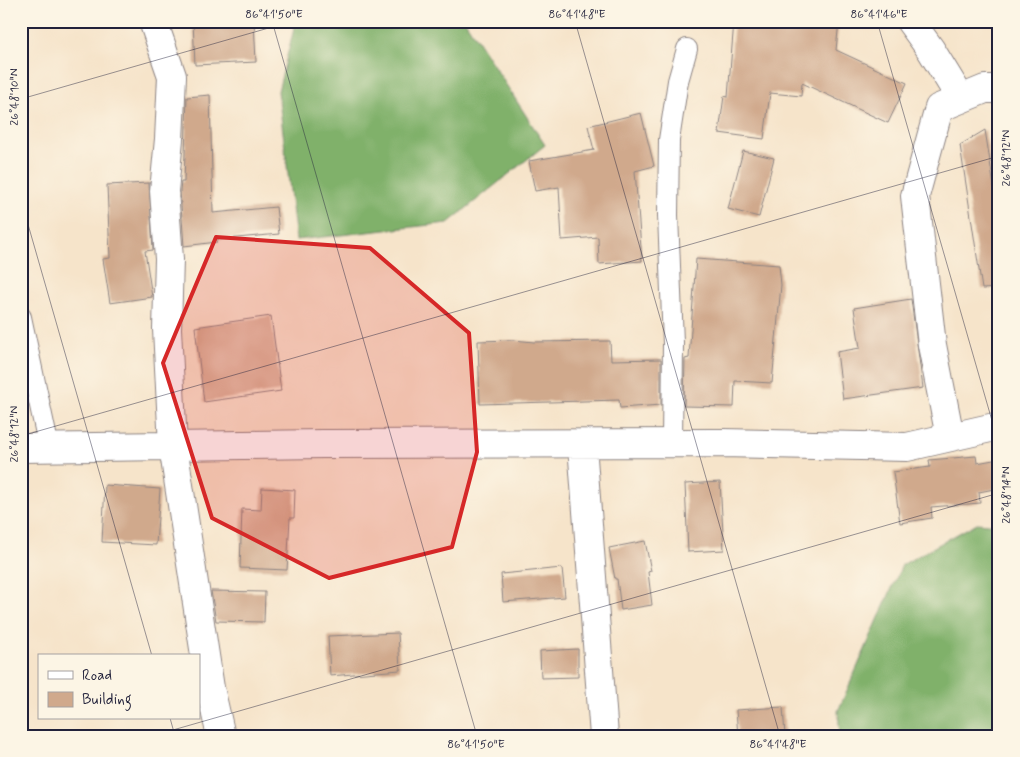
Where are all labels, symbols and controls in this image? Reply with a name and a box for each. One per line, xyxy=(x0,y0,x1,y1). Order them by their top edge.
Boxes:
text: 86°41'50"E xyxy=(245,7,303,23)
text: 86°41'48"E xyxy=(548,7,606,23)
text: 86°41'46"E xyxy=(850,7,908,23)
text: 26°48'10"N xyxy=(7,68,23,126)
text: 26°48'12"N xyxy=(999,130,1015,186)
text: 26°48'12"N xyxy=(7,406,23,462)
text: 26°48'14"N xyxy=(999,466,1015,524)
legend xyxy=(38,654,200,720)
text: Road xyxy=(82,666,112,686)
text: Building xyxy=(82,690,132,711)
text: 86°41'50"E xyxy=(447,737,505,753)
text: 86°41'48"E xyxy=(749,737,807,753)

